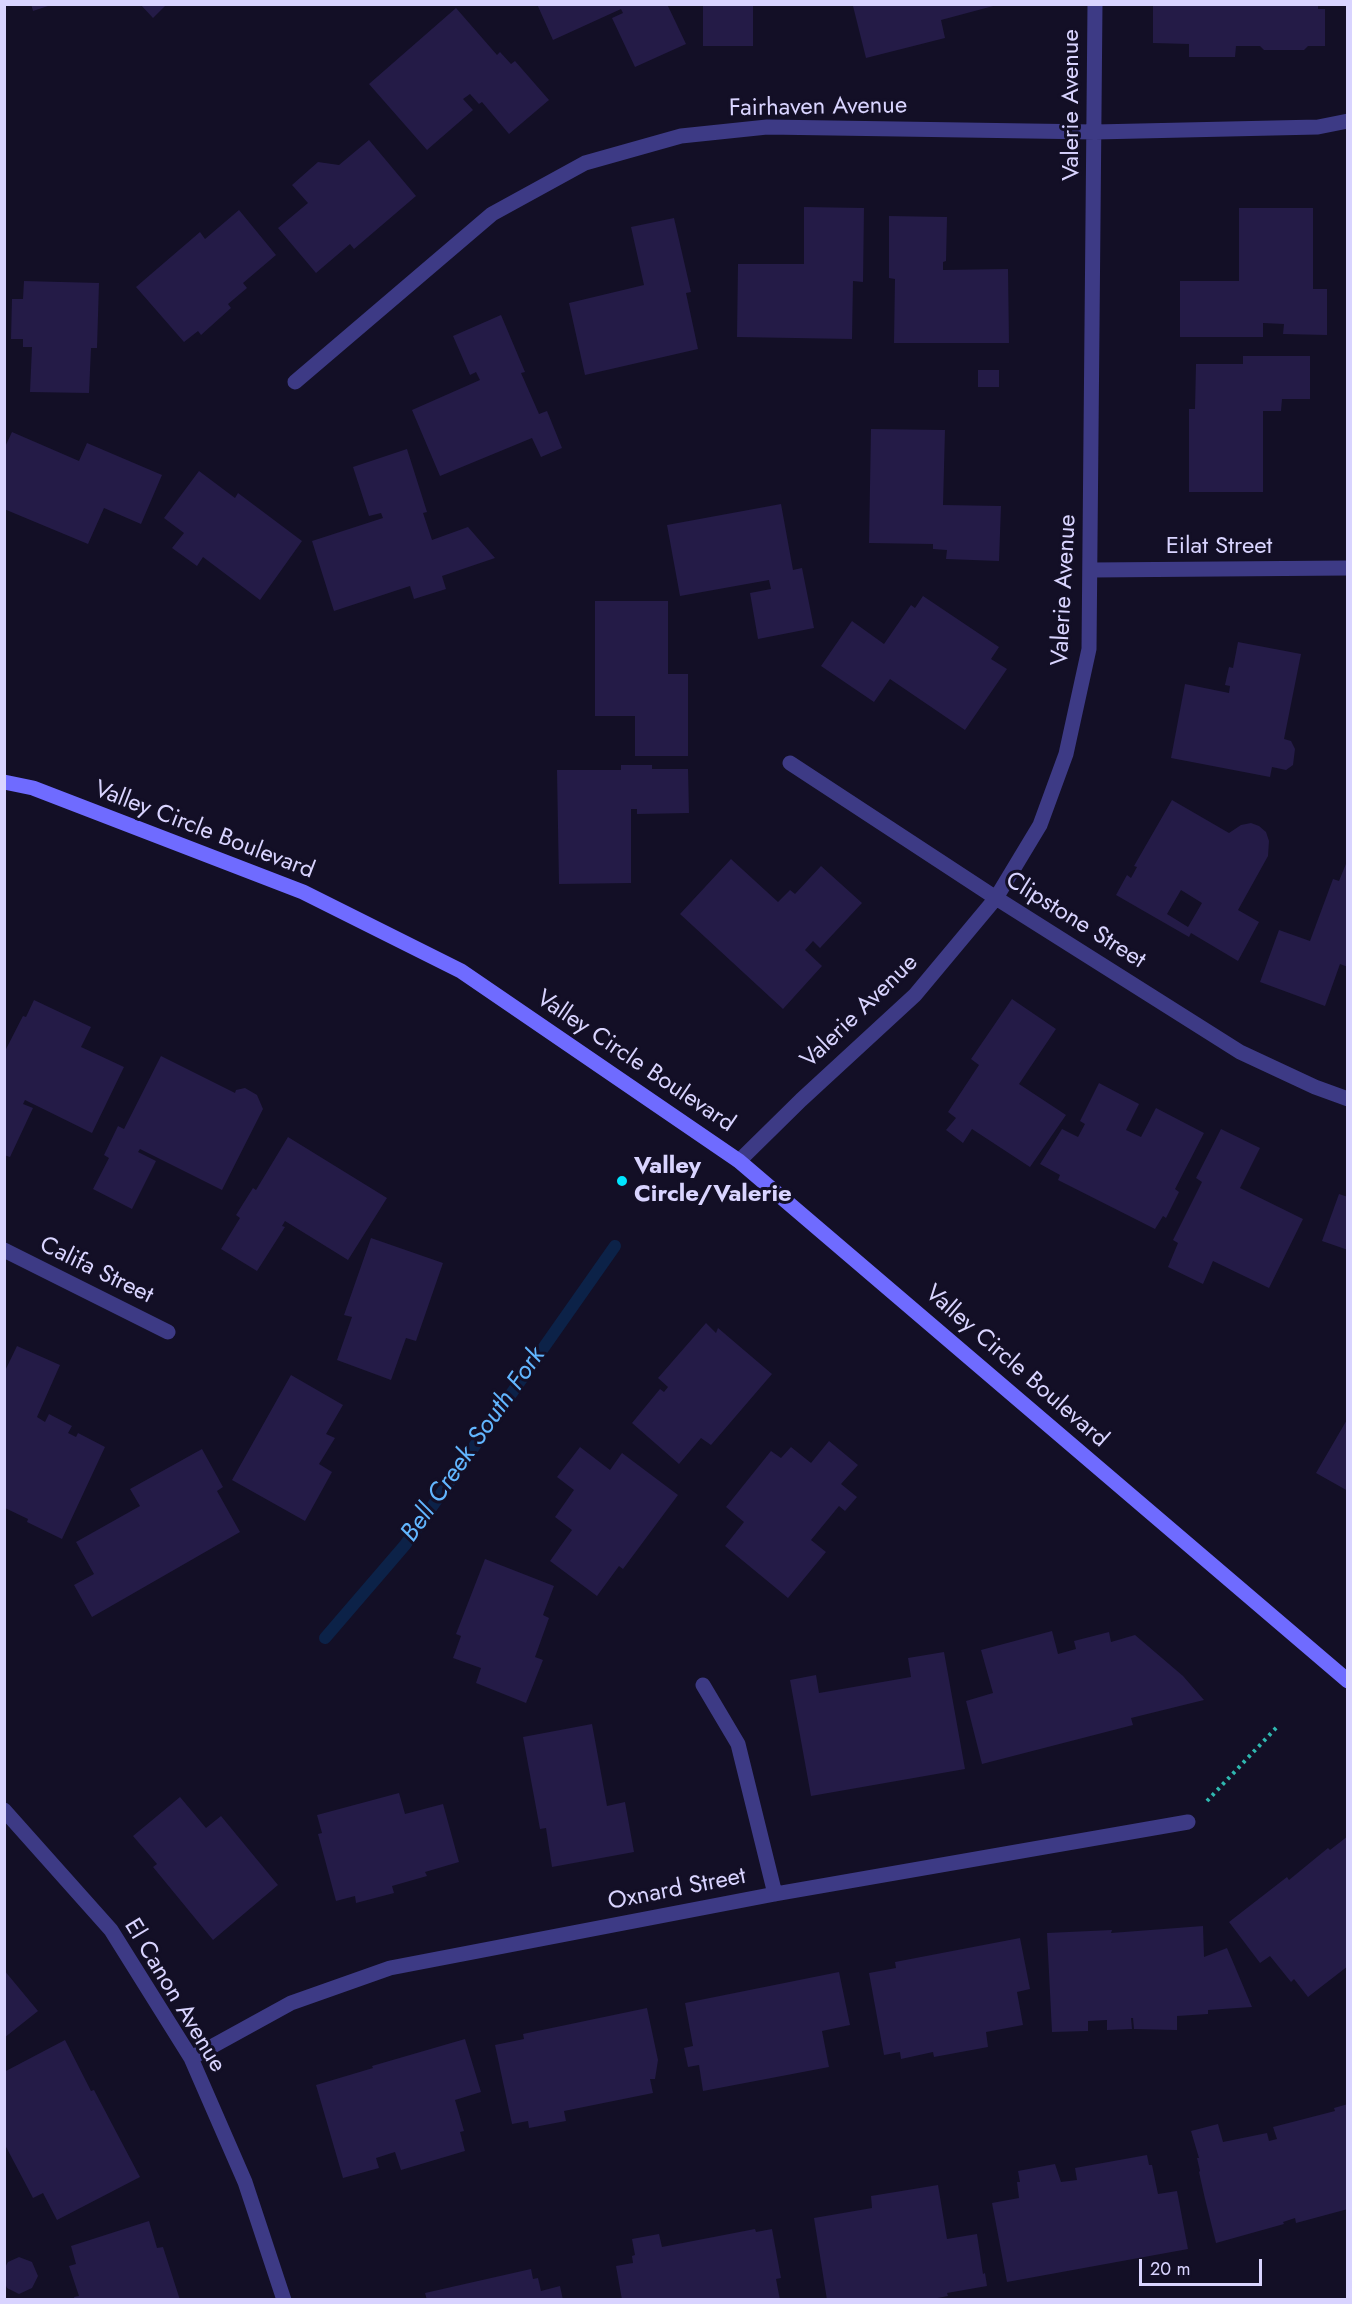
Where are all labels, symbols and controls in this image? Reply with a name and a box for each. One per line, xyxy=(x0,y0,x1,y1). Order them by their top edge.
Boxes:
street label: Valerie Avenue xyxy=(1058,29,1086,181)
street label: Fairhaven Avenue xyxy=(729,92,907,124)
street label: Valerie Avenue xyxy=(1047,514,1083,666)
street label: Eilat Street xyxy=(1166,533,1272,561)
street label: Valley Circle Boulevard xyxy=(90,776,318,886)
street label: Clipstone Street xyxy=(1000,866,1150,976)
street label: Valerie Avenue xyxy=(795,949,925,1075)
street label: Valley Circle Boulevard xyxy=(530,985,740,1139)
place label: Valley Circle/Valerie xyxy=(634,1153,792,1209)
marker: Valley Circle/Valerie xyxy=(615,1174,629,1188)
street label: Califa Street xyxy=(35,1231,157,1311)
street label: Valley Circle Boulevard xyxy=(918,1280,1114,1454)
water label: Bell Creek South Fork xyxy=(395,1342,553,1548)
street label: Oxnard Street xyxy=(606,1863,748,1917)
street label: El Canon Avenue xyxy=(117,1914,231,2078)
scale bar xyxy=(1142,2247,1265,2285)
text: 20 m xyxy=(1150,2256,1190,2282)

